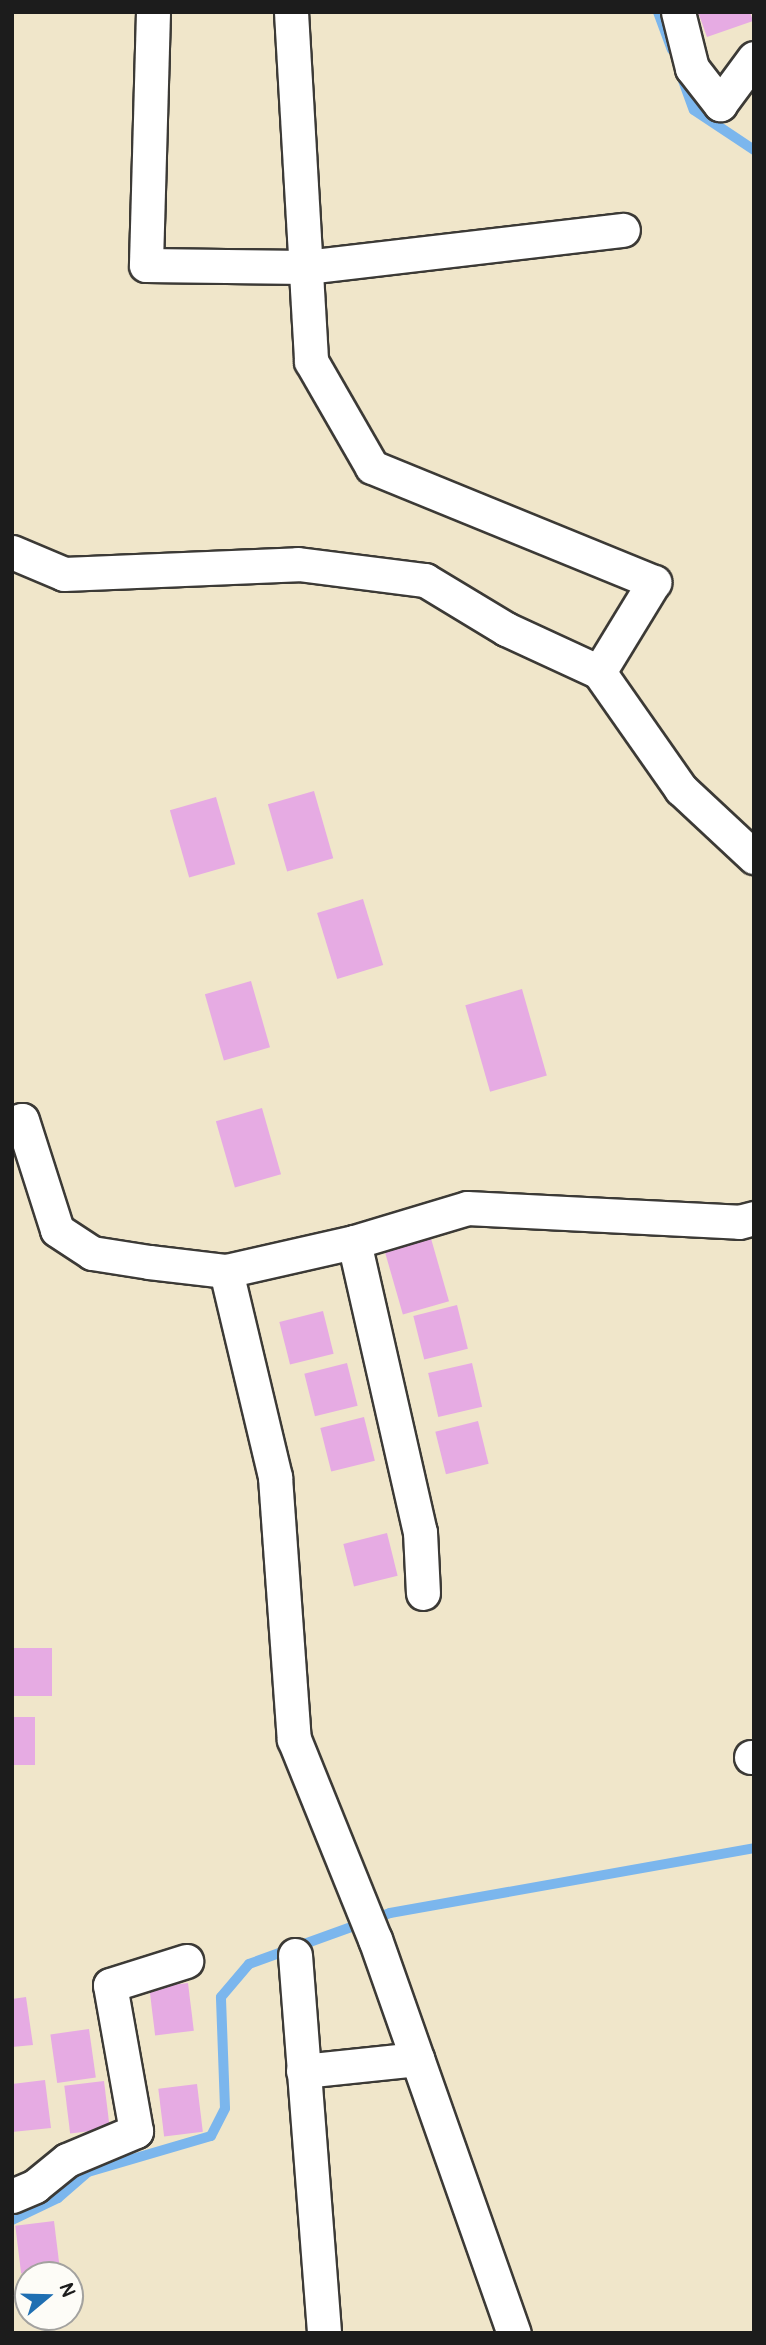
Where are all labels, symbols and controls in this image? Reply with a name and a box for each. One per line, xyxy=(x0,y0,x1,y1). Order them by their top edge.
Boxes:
north arrow xyxy=(14,2261,84,2331)
text: N xyxy=(54,2280,80,2300)

